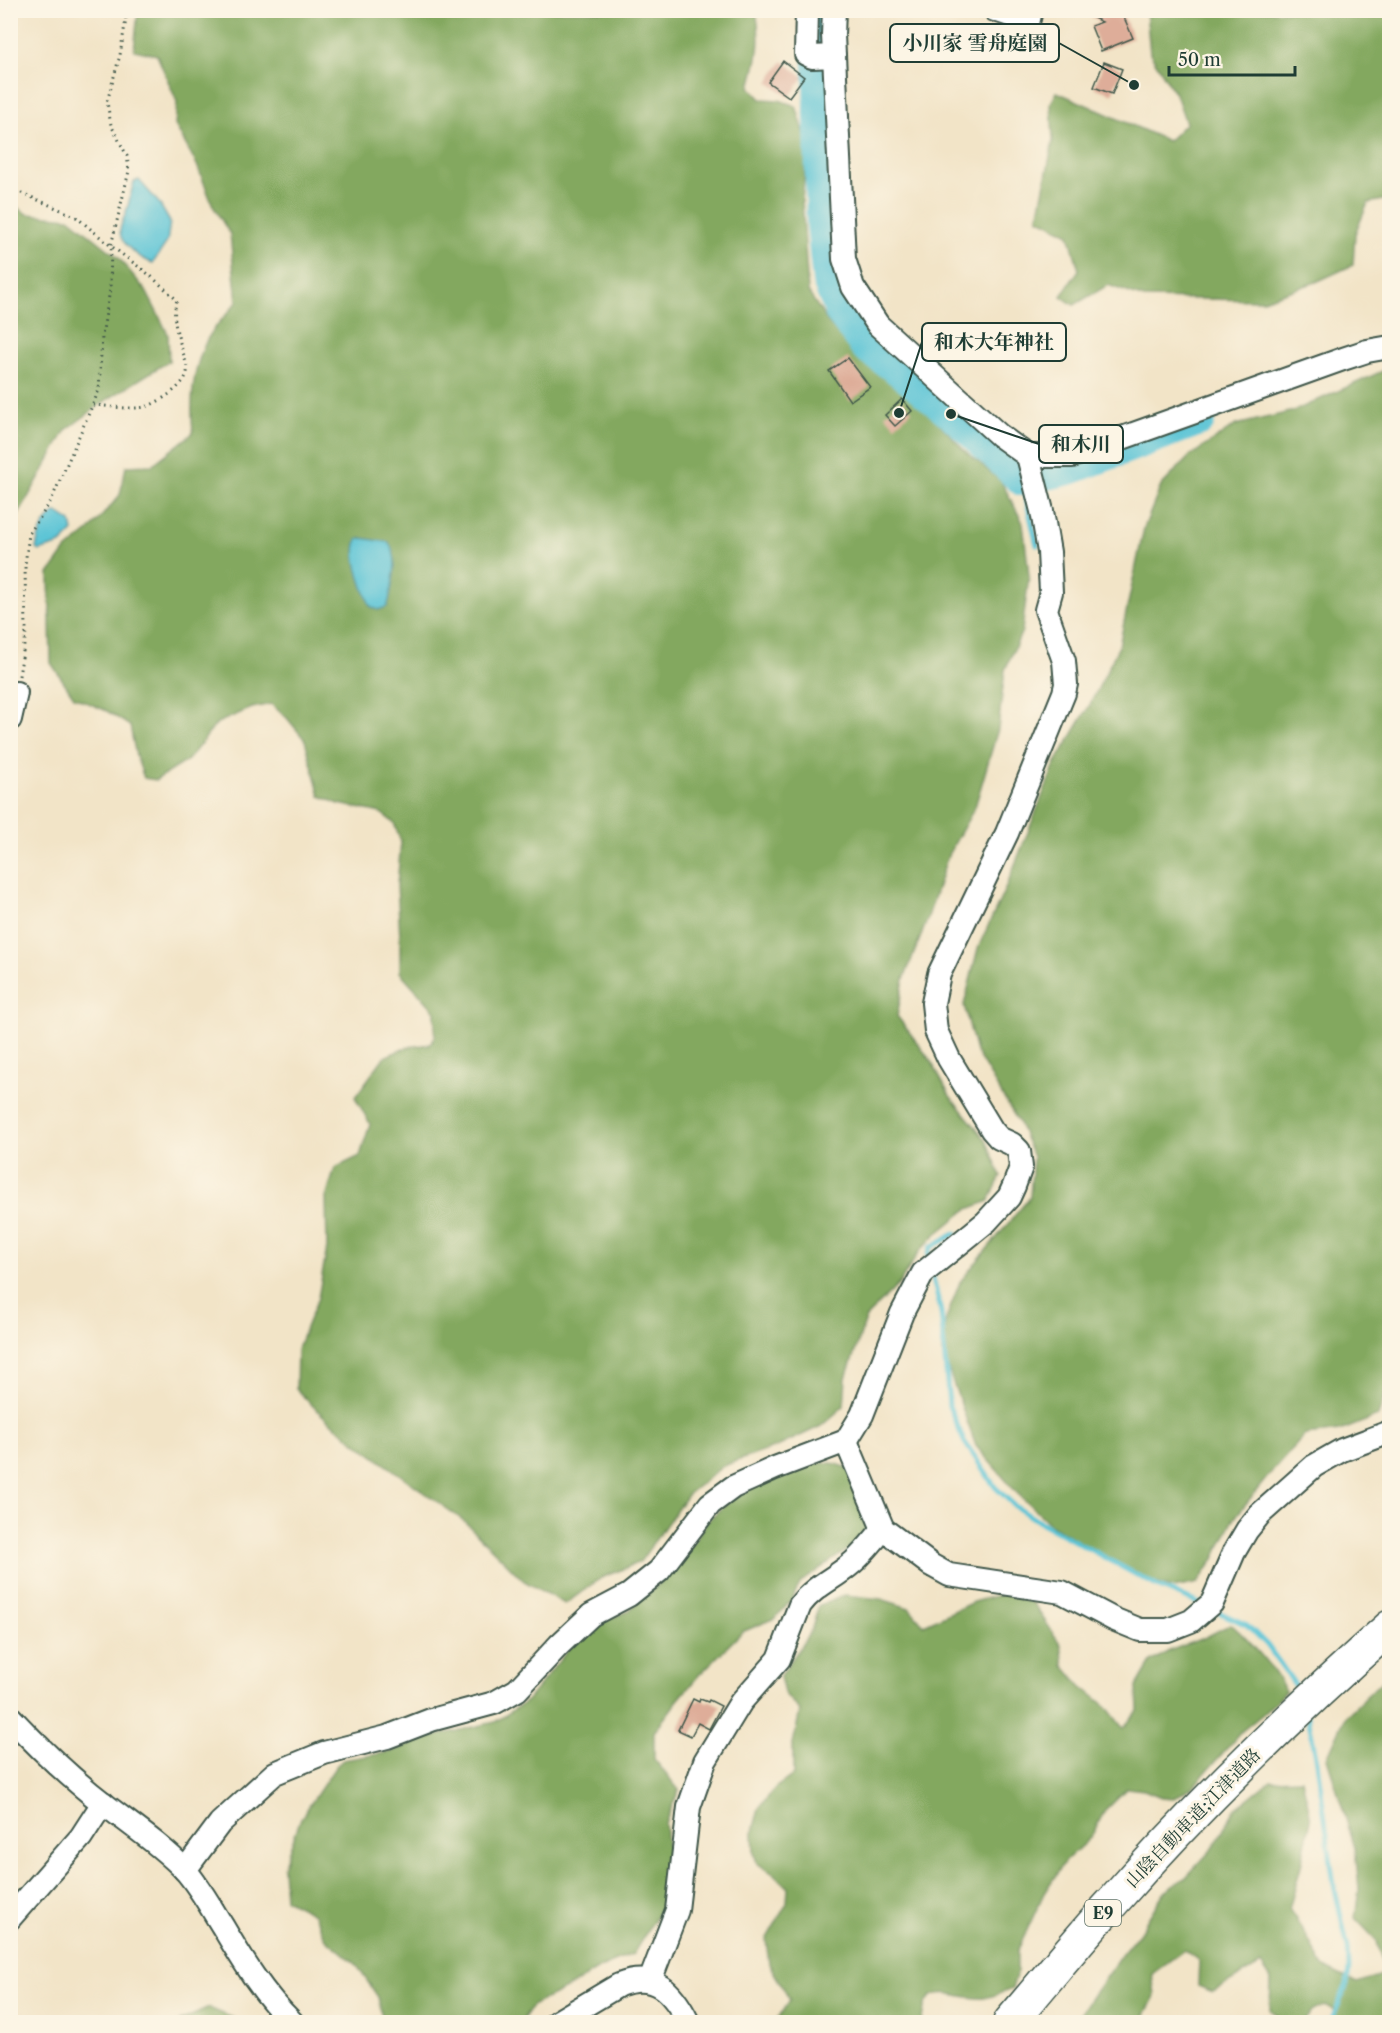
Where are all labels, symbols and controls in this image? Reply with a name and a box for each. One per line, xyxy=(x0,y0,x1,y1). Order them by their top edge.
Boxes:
callout: 小川家 雪舟庭園 xyxy=(890,24,1059,62)
text: 小川家 雪舟庭園 xyxy=(902,31,1048,55)
scale bar xyxy=(1169,39,1295,77)
text: 50 m xyxy=(1178,49,1221,71)
callout: 和木大年神社 xyxy=(922,323,1066,361)
text: 和木大年神社 xyxy=(934,330,1054,354)
callout: 和木川 xyxy=(1039,425,1123,463)
text: 和木川 xyxy=(1051,432,1111,456)
street label: 山陰自動車道;江津道路 xyxy=(1121,1744,1265,1892)
road number: E9 xyxy=(1085,1900,1121,1926)

